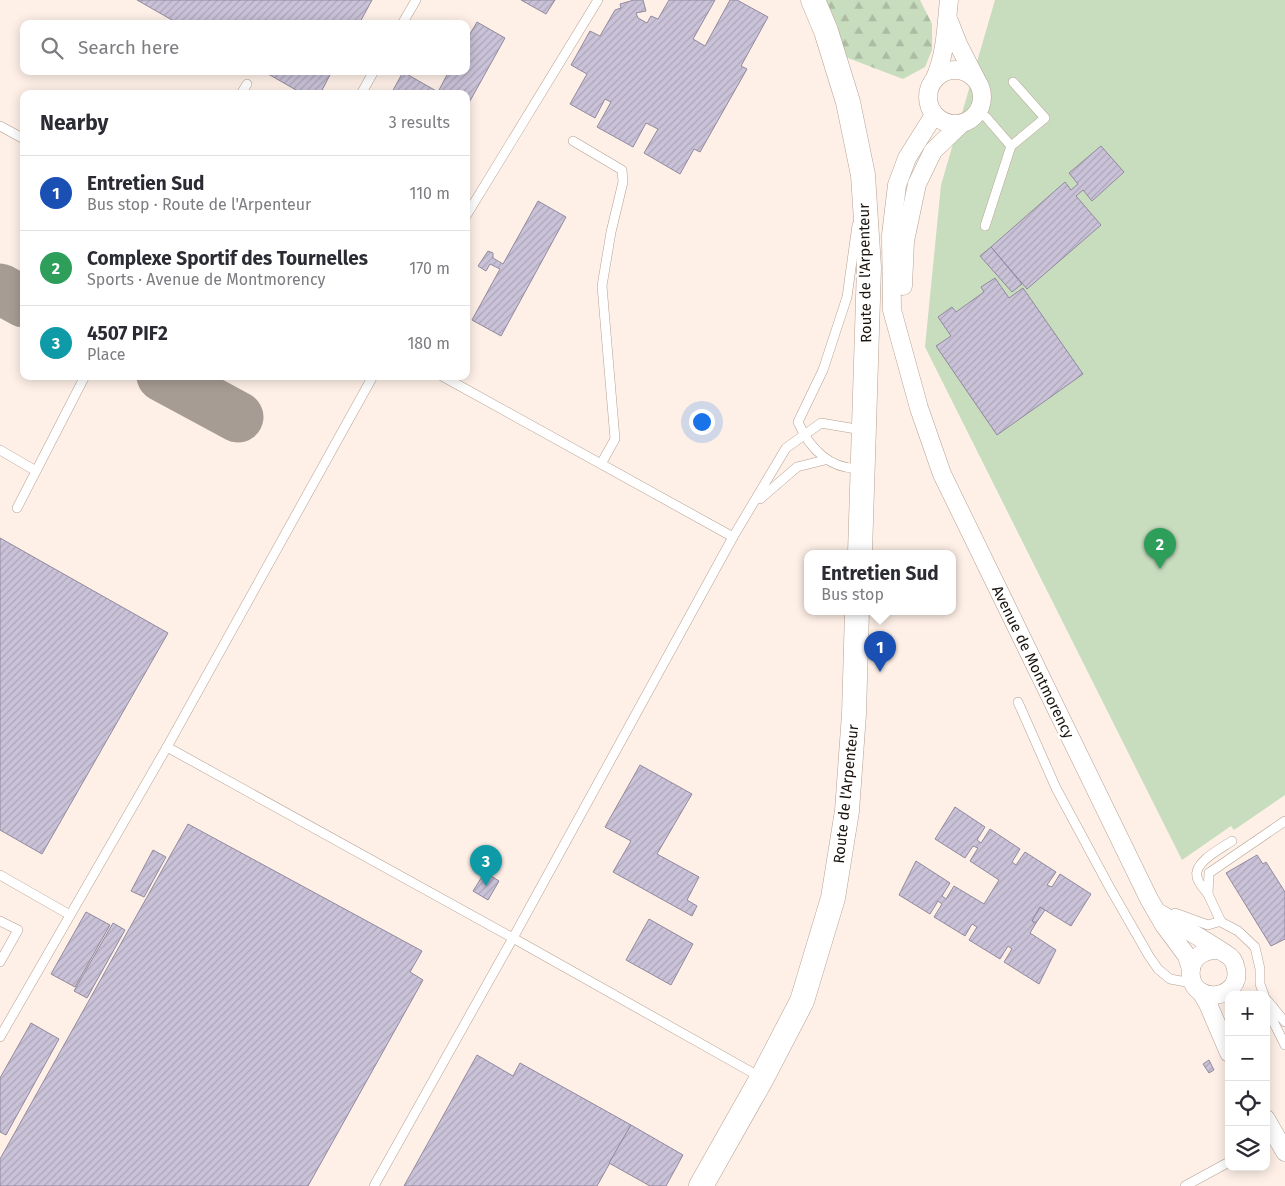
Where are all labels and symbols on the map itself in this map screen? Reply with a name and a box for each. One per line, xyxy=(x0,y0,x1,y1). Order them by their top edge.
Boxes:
street label: Route de l'Arpenteur xyxy=(855,203,875,343)
your location xyxy=(689,409,715,435)
pin: 2 xyxy=(1144,528,1176,569)
street label: Avenue de Montmorency xyxy=(988,583,1078,742)
pin: 1 xyxy=(864,631,896,672)
street label: Route de l'Arpenteur xyxy=(830,723,862,865)
pin: 3 xyxy=(470,845,502,886)

